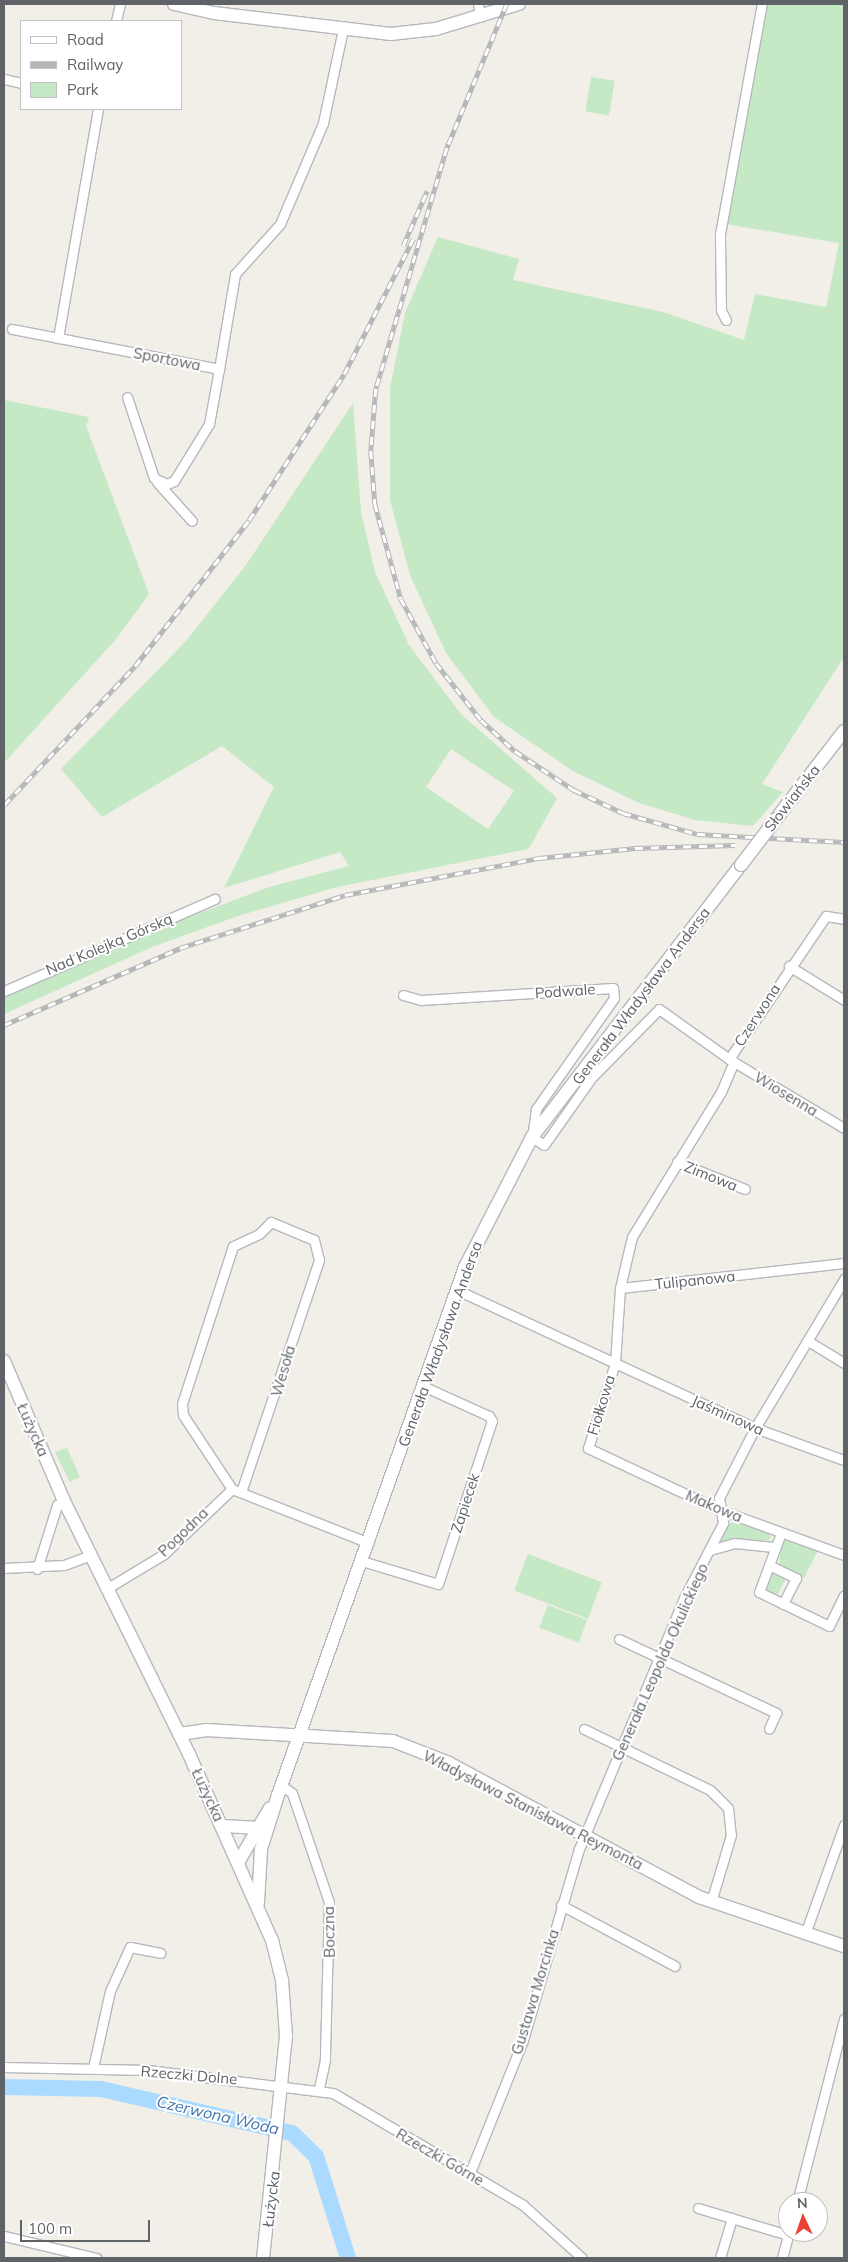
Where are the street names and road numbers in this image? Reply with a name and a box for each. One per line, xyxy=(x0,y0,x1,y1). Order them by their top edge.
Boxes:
street label: Sportowa xyxy=(132,344,202,374)
street label: Słowiańska xyxy=(760,761,824,835)
street label: Generała Władysława Andersa xyxy=(568,904,714,1088)
street label: Nad Kolejką Górską xyxy=(43,909,175,979)
street label: Podwale xyxy=(534,980,596,1002)
street label: Czerwona xyxy=(730,980,784,1050)
street label: Wiosenna xyxy=(751,1068,821,1120)
street label: Zimowa xyxy=(682,1157,740,1195)
street label: Generała Władysława Andersa xyxy=(394,1239,486,1449)
street label: Tulipanowa xyxy=(654,1267,736,1293)
street label: Wesoła xyxy=(267,1343,299,1399)
street label: Fiołkowa xyxy=(583,1373,619,1437)
street label: Jaśminowa xyxy=(689,1391,767,1439)
street label: Łużycka xyxy=(13,1401,53,1459)
street label: Zapiecek xyxy=(447,1471,483,1535)
street label: Makowa xyxy=(683,1486,745,1526)
street label: Pogodna xyxy=(154,1504,212,1560)
street label: Generała Leopolda Okulickiego xyxy=(608,1560,712,1764)
street label: Władysława Stanisława Reymonta xyxy=(420,1746,646,1874)
street label: Łużycka xyxy=(188,1766,228,1824)
street label: Boczna xyxy=(320,1906,338,1958)
street label: Gustawa Morcinka xyxy=(507,1927,563,2057)
street label: Rzeczki Dolne xyxy=(140,2062,238,2088)
street label: Rzeczki Górne xyxy=(393,2125,487,2189)
street label: Łużycka xyxy=(259,2170,283,2228)

